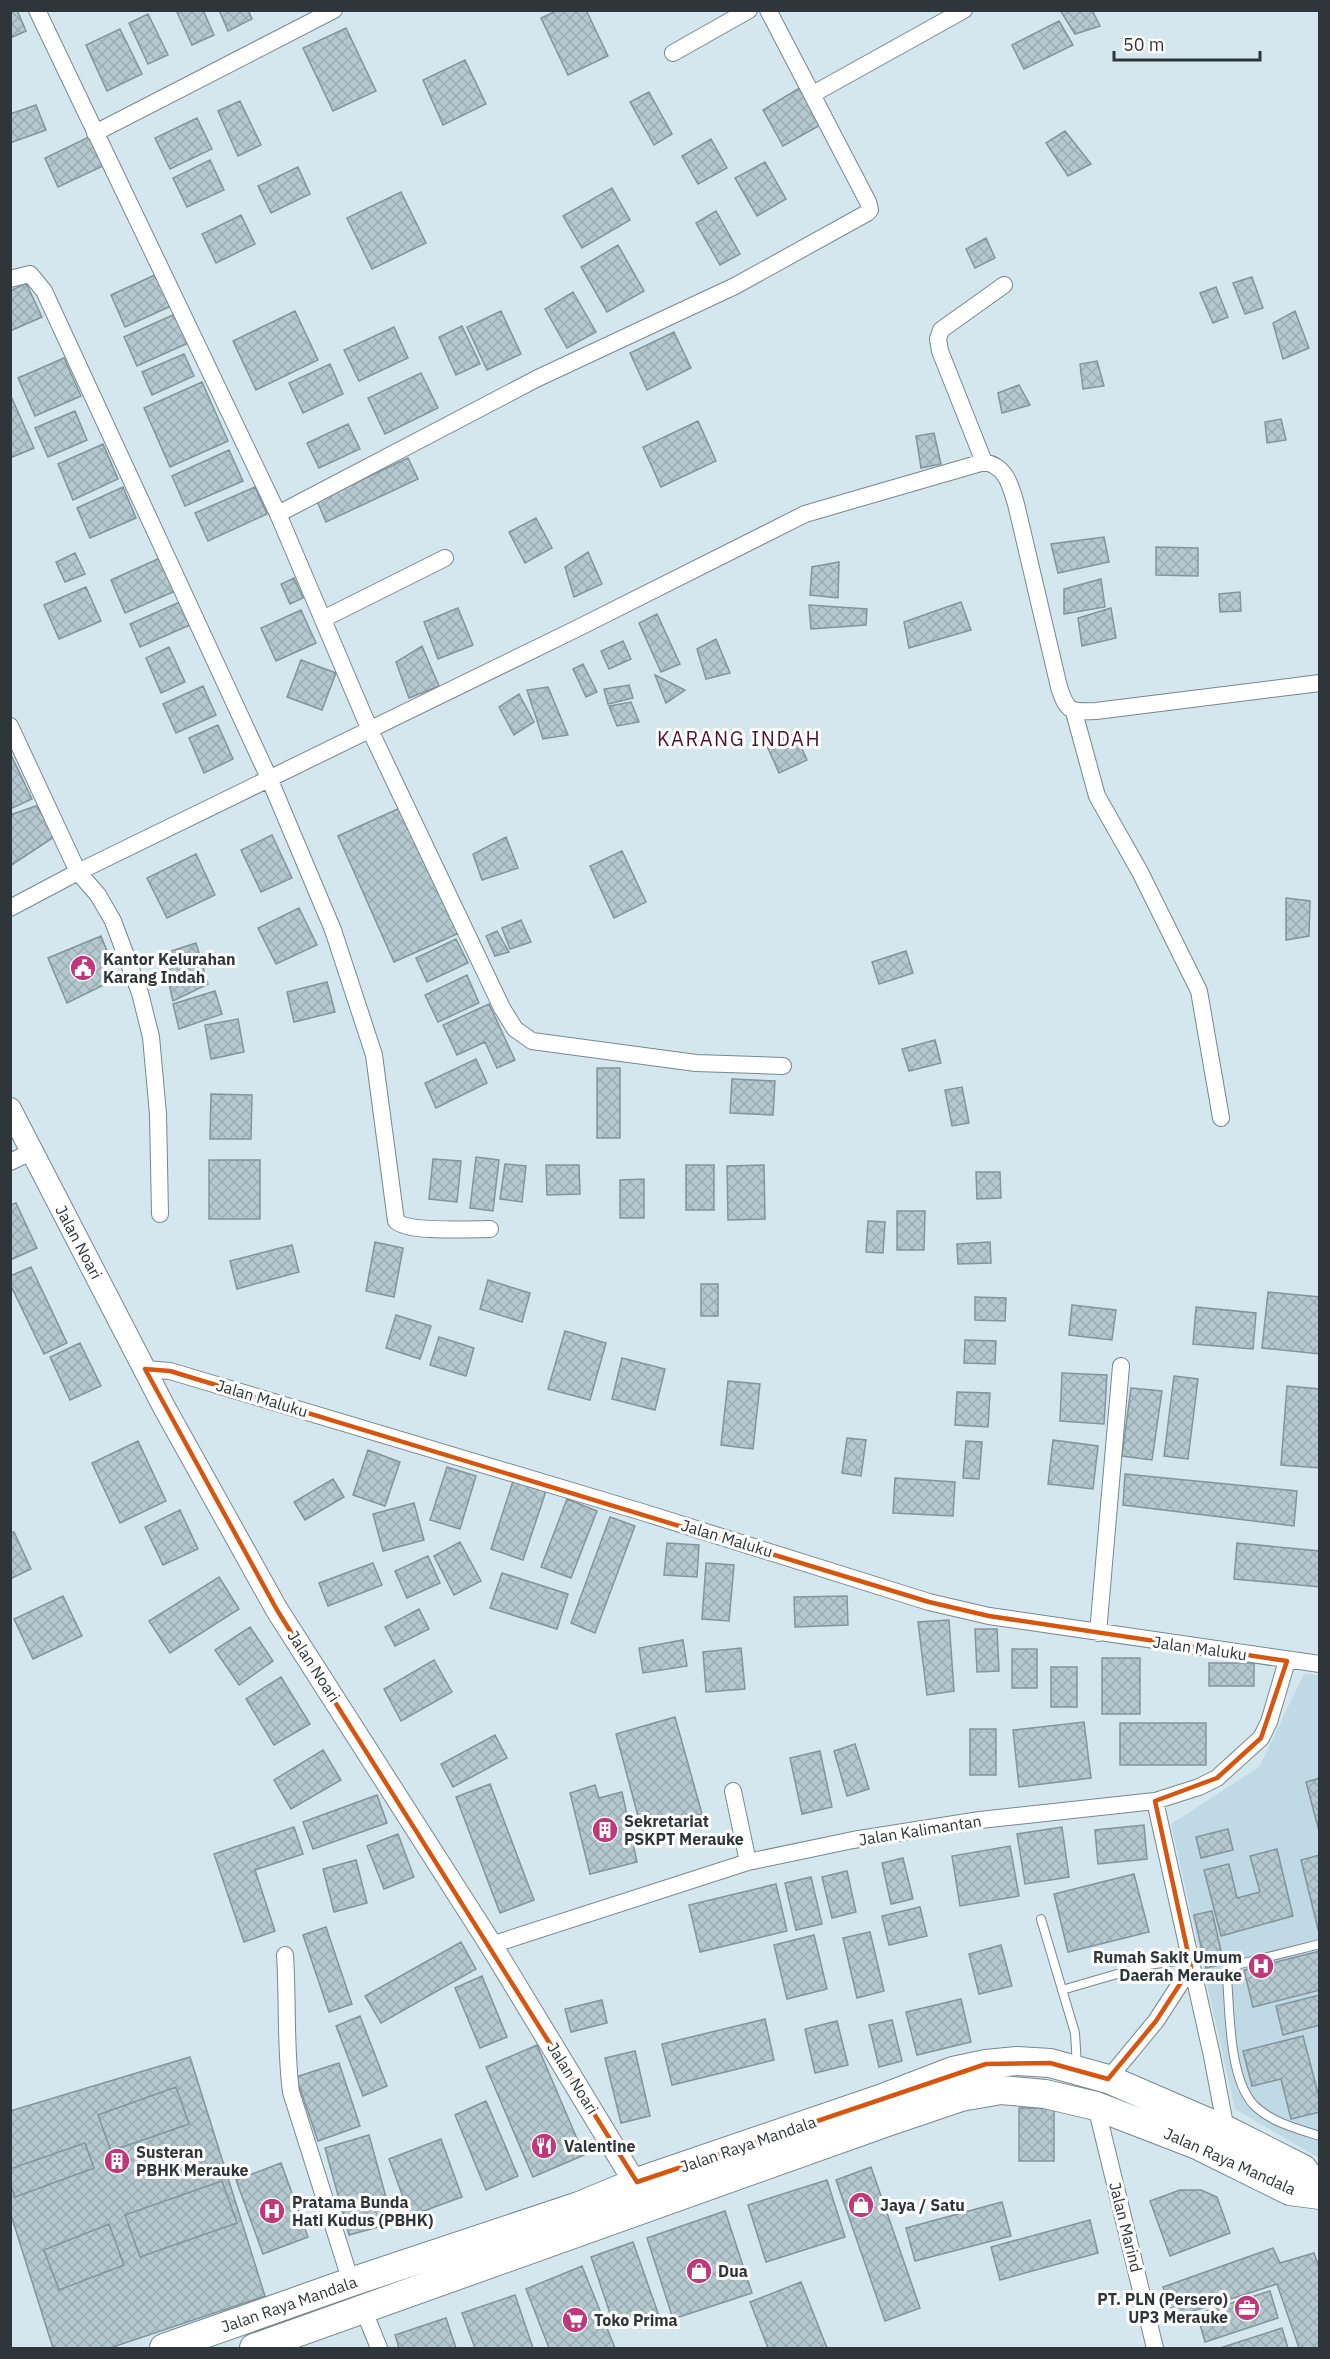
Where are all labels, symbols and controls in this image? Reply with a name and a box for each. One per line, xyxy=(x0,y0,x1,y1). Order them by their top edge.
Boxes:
scale bar xyxy=(1114,24,1260,62)
text: 50 m xyxy=(1123,33,1165,56)
district label: KARANG INDAH xyxy=(657,725,821,752)
place label: Kantor Kelurahan Karang Indah xyxy=(103,949,236,987)
public building icon: Kantor Kelurahan Karang Indah xyxy=(68,953,98,983)
street label: Jalan Noari xyxy=(51,1201,107,1283)
street label: Jalan Maluku xyxy=(214,1375,310,1421)
street label: Jalan Maluku xyxy=(679,1515,775,1561)
street label: Jalan Noari xyxy=(284,1627,344,1705)
street label: Jalan Maluku xyxy=(1152,1631,1248,1665)
street label: Jalan Kalimantan xyxy=(857,1810,983,1850)
place label: Sekretariat PSKPT Merauke xyxy=(624,1811,744,1849)
building icon: Sekretariat PSKPT Merauke xyxy=(590,1815,620,1845)
place label: Rumah Sakit Umum Daerah Merauke xyxy=(1093,1947,1242,1985)
hospital icon: Rumah Sakit Umum Daerah Merauke xyxy=(1246,1951,1276,1981)
street label: Jalan Noari xyxy=(543,2038,603,2118)
street label: Jalan Raya Mandala xyxy=(677,2111,819,2177)
street label: Jalan Raya Mandala xyxy=(1161,2123,1300,2199)
restaurant icon: Valentine xyxy=(529,2131,559,2161)
place label: Valentine xyxy=(564,2136,635,2156)
place label: Susteran PBHK Merauke xyxy=(136,2142,248,2180)
building icon: Susteran PBHK Merauke xyxy=(102,2146,132,2176)
street label: Jalan Marind xyxy=(1105,2180,1147,2274)
shop icon: Jaya / Satu xyxy=(846,2190,876,2220)
place label: Pratama Bunda Hati Kudus (PBHK) xyxy=(292,2192,433,2230)
place label: Jaya / Satu xyxy=(880,2195,965,2215)
hospital icon: Pratama Bunda Hati Kudus (PBHK) xyxy=(257,2196,287,2226)
shop icon: Dua xyxy=(684,2256,714,2286)
place label: Dua xyxy=(718,2261,748,2281)
street label: Jalan Raya Mandala xyxy=(218,2271,360,2337)
place label: PT. PLN (Persero) UP3 Merauke xyxy=(1097,2289,1228,2327)
office icon: PT. PLN (Persero) UP3 Merauke xyxy=(1232,2293,1262,2323)
supermarket icon: Toko Prima xyxy=(560,2305,590,2335)
place label: Toko Prima xyxy=(594,2310,678,2330)

